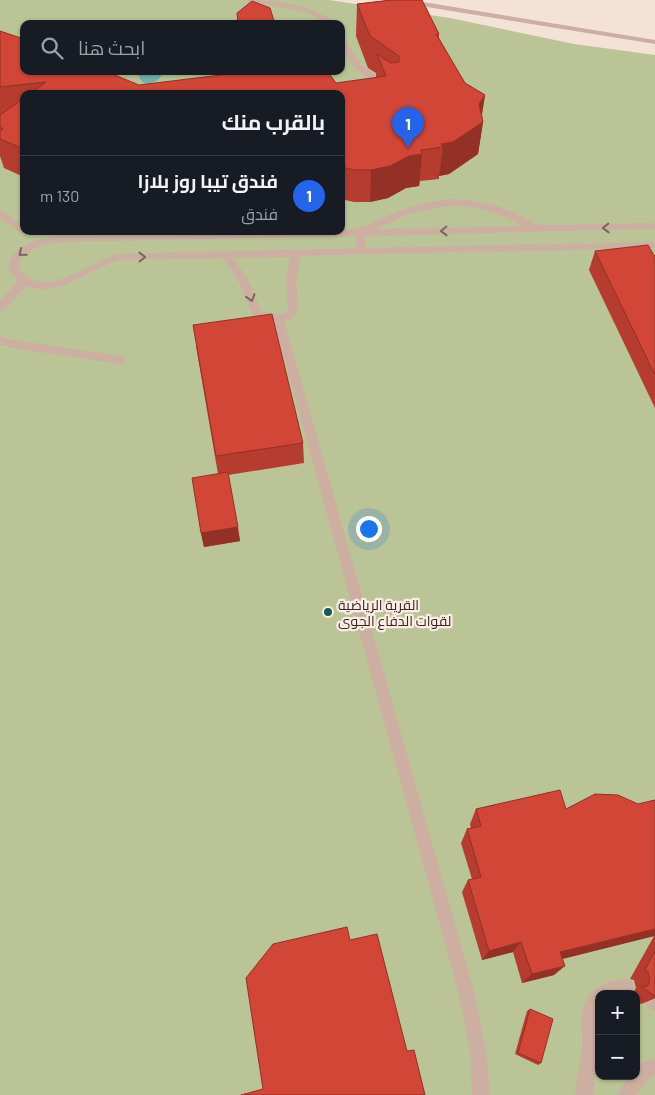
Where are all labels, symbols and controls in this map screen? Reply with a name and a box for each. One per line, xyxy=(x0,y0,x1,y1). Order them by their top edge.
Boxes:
search box xyxy=(20,20,345,75)
icon: search xyxy=(38,34,66,62)
text: ابحث هنا xyxy=(78,36,145,59)
pin: 1 xyxy=(392,107,424,148)
text: بالقرب منك xyxy=(222,109,325,134)
text: فندق تيبا روز بلازا xyxy=(137,169,278,192)
text: 130 m xyxy=(40,186,79,205)
text: 1 xyxy=(306,186,312,205)
text: فندق xyxy=(241,204,278,223)
one-way arrow xyxy=(602,222,610,233)
one-way arrow xyxy=(440,226,448,236)
one-way arrow xyxy=(19,247,28,256)
one-way arrow xyxy=(138,252,146,262)
one-way arrow xyxy=(245,293,255,301)
your location xyxy=(356,516,382,542)
place label: القرية الرياضية لقوات الدفاع الجوى xyxy=(338,596,451,630)
marker: القرية الرياضية لقوات الدفاع الجوى xyxy=(322,606,334,618)
map controls xyxy=(595,990,640,1080)
button: + xyxy=(595,990,640,1035)
button: − xyxy=(595,1035,640,1080)

